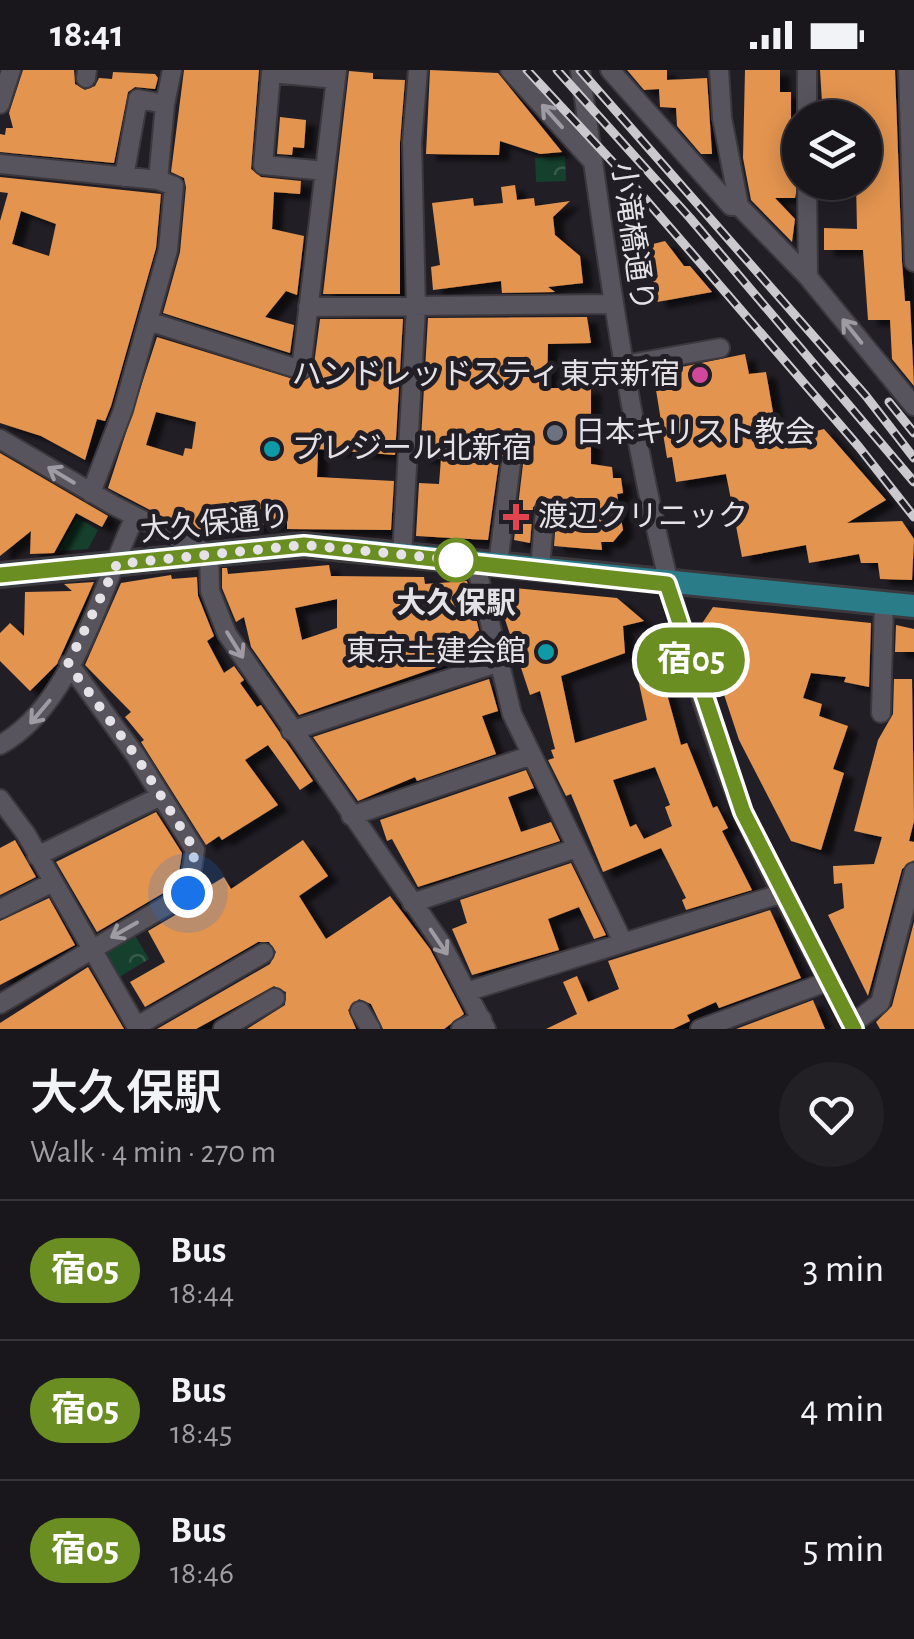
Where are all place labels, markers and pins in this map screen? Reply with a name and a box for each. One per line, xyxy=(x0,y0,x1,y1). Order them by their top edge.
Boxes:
place label: ハンドレッドスティ東京新宿 xyxy=(292,358,680,390)
marker: ハンドレッドスティ東京新宿 xyxy=(689,364,711,386)
place label: 日本キリスト教会 xyxy=(575,416,815,448)
marker: 日本キリスト教会 xyxy=(544,422,566,444)
place label: プレジール北新宿 xyxy=(292,432,532,464)
marker: プレジール北新宿 xyxy=(261,438,283,460)
place label: 渡辺クリニック xyxy=(538,500,748,532)
marker: 渡辺クリニック xyxy=(503,504,529,530)
marker: 大久保駅 xyxy=(435,539,477,581)
place label: 大久保駅 xyxy=(396,587,516,619)
place label: 東京土建会館 xyxy=(346,635,526,667)
marker: 東京土建会館 xyxy=(535,641,557,663)

